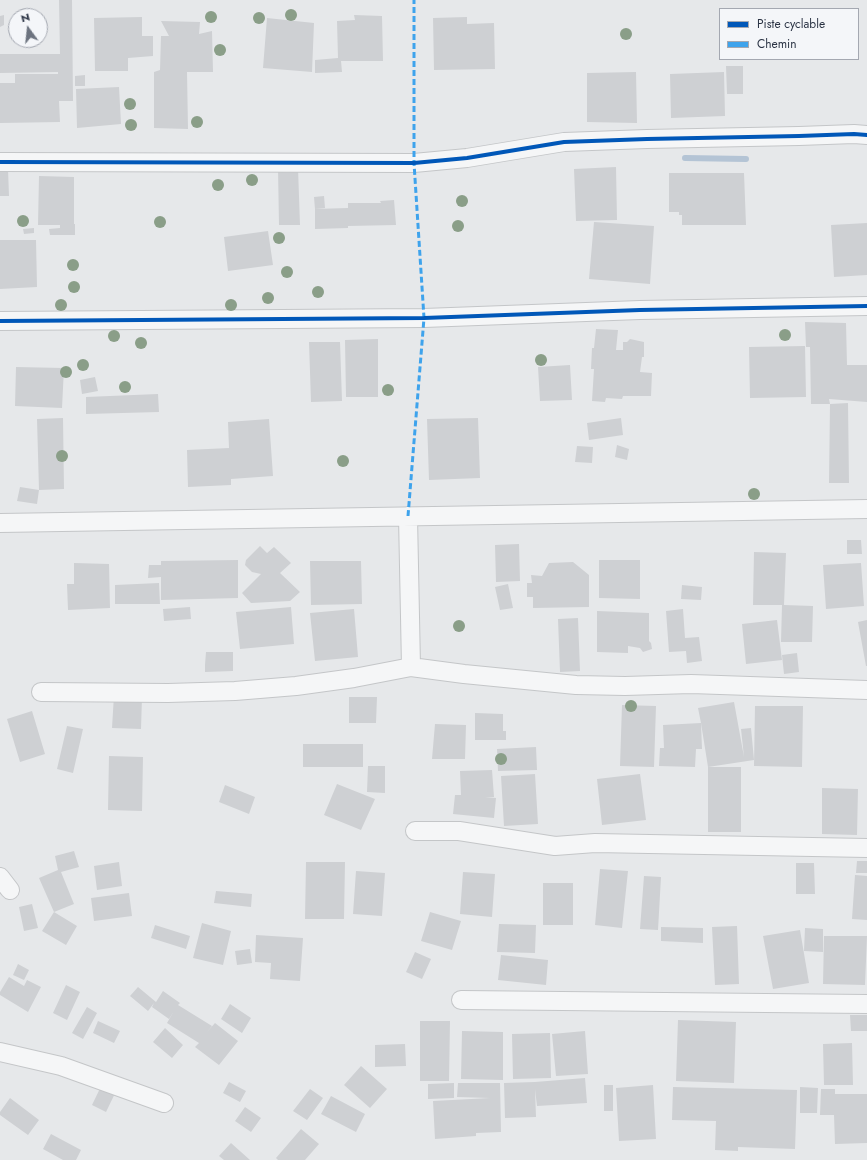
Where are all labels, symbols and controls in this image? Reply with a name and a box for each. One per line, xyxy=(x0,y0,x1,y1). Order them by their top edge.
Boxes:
north arrow xyxy=(8,8,48,48)
legend xyxy=(719,8,859,60)
text: N xyxy=(19,9,31,26)
text: Piste cyclable xyxy=(757,15,825,33)
text: Chemin xyxy=(757,35,796,53)

